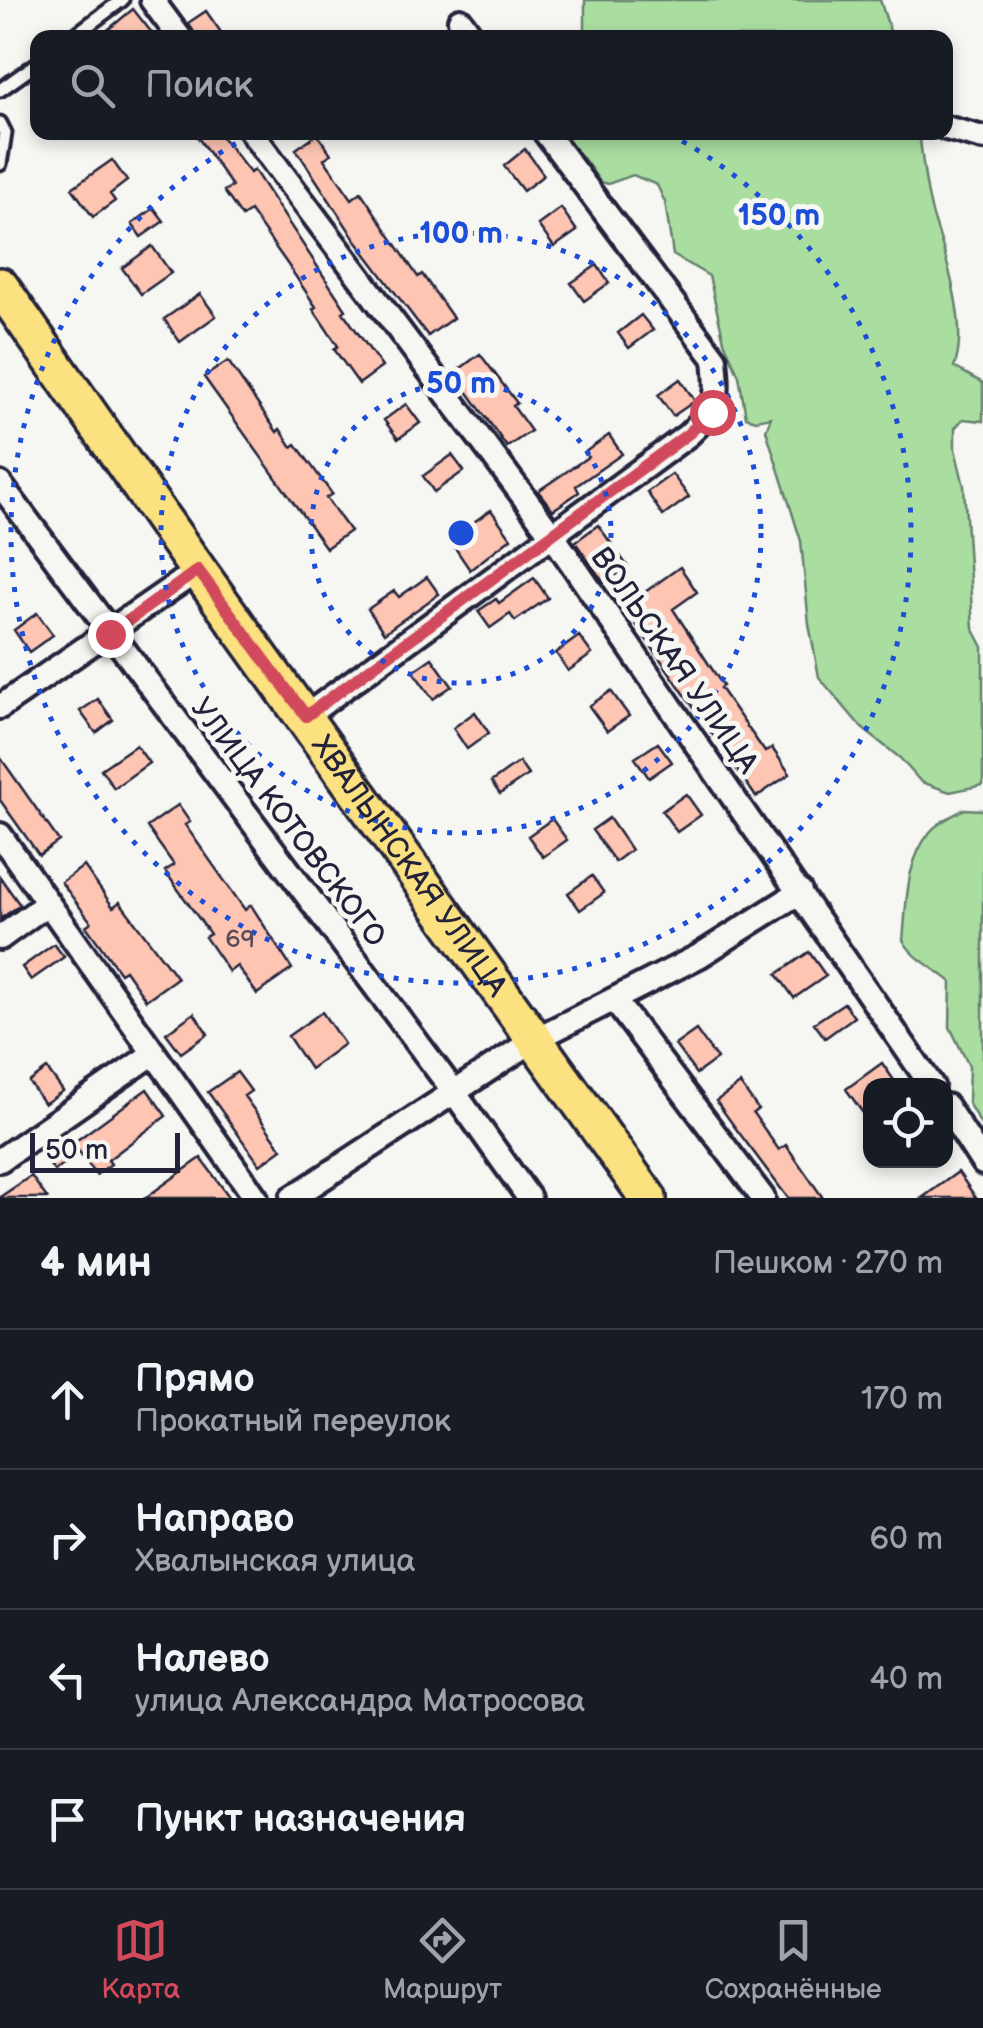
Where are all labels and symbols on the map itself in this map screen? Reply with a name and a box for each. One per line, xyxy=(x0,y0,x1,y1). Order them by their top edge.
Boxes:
text: 150 m xyxy=(738,198,820,234)
text: 100 m xyxy=(419,216,503,252)
text: 50 m xyxy=(426,366,496,402)
route start xyxy=(690,390,736,436)
centre of rings xyxy=(443,515,479,551)
street label: ВОЛЬСКАЯ УЛИЦА xyxy=(583,541,766,781)
route end xyxy=(88,612,134,658)
street label: УЛИЦА КОТОВСКОГО xyxy=(183,691,394,954)
street label: ХВАЛЫНСКАЯ УЛИЦА xyxy=(303,729,515,1005)
house number: 69 xyxy=(225,924,255,955)
scale bar xyxy=(30,1128,180,1172)

